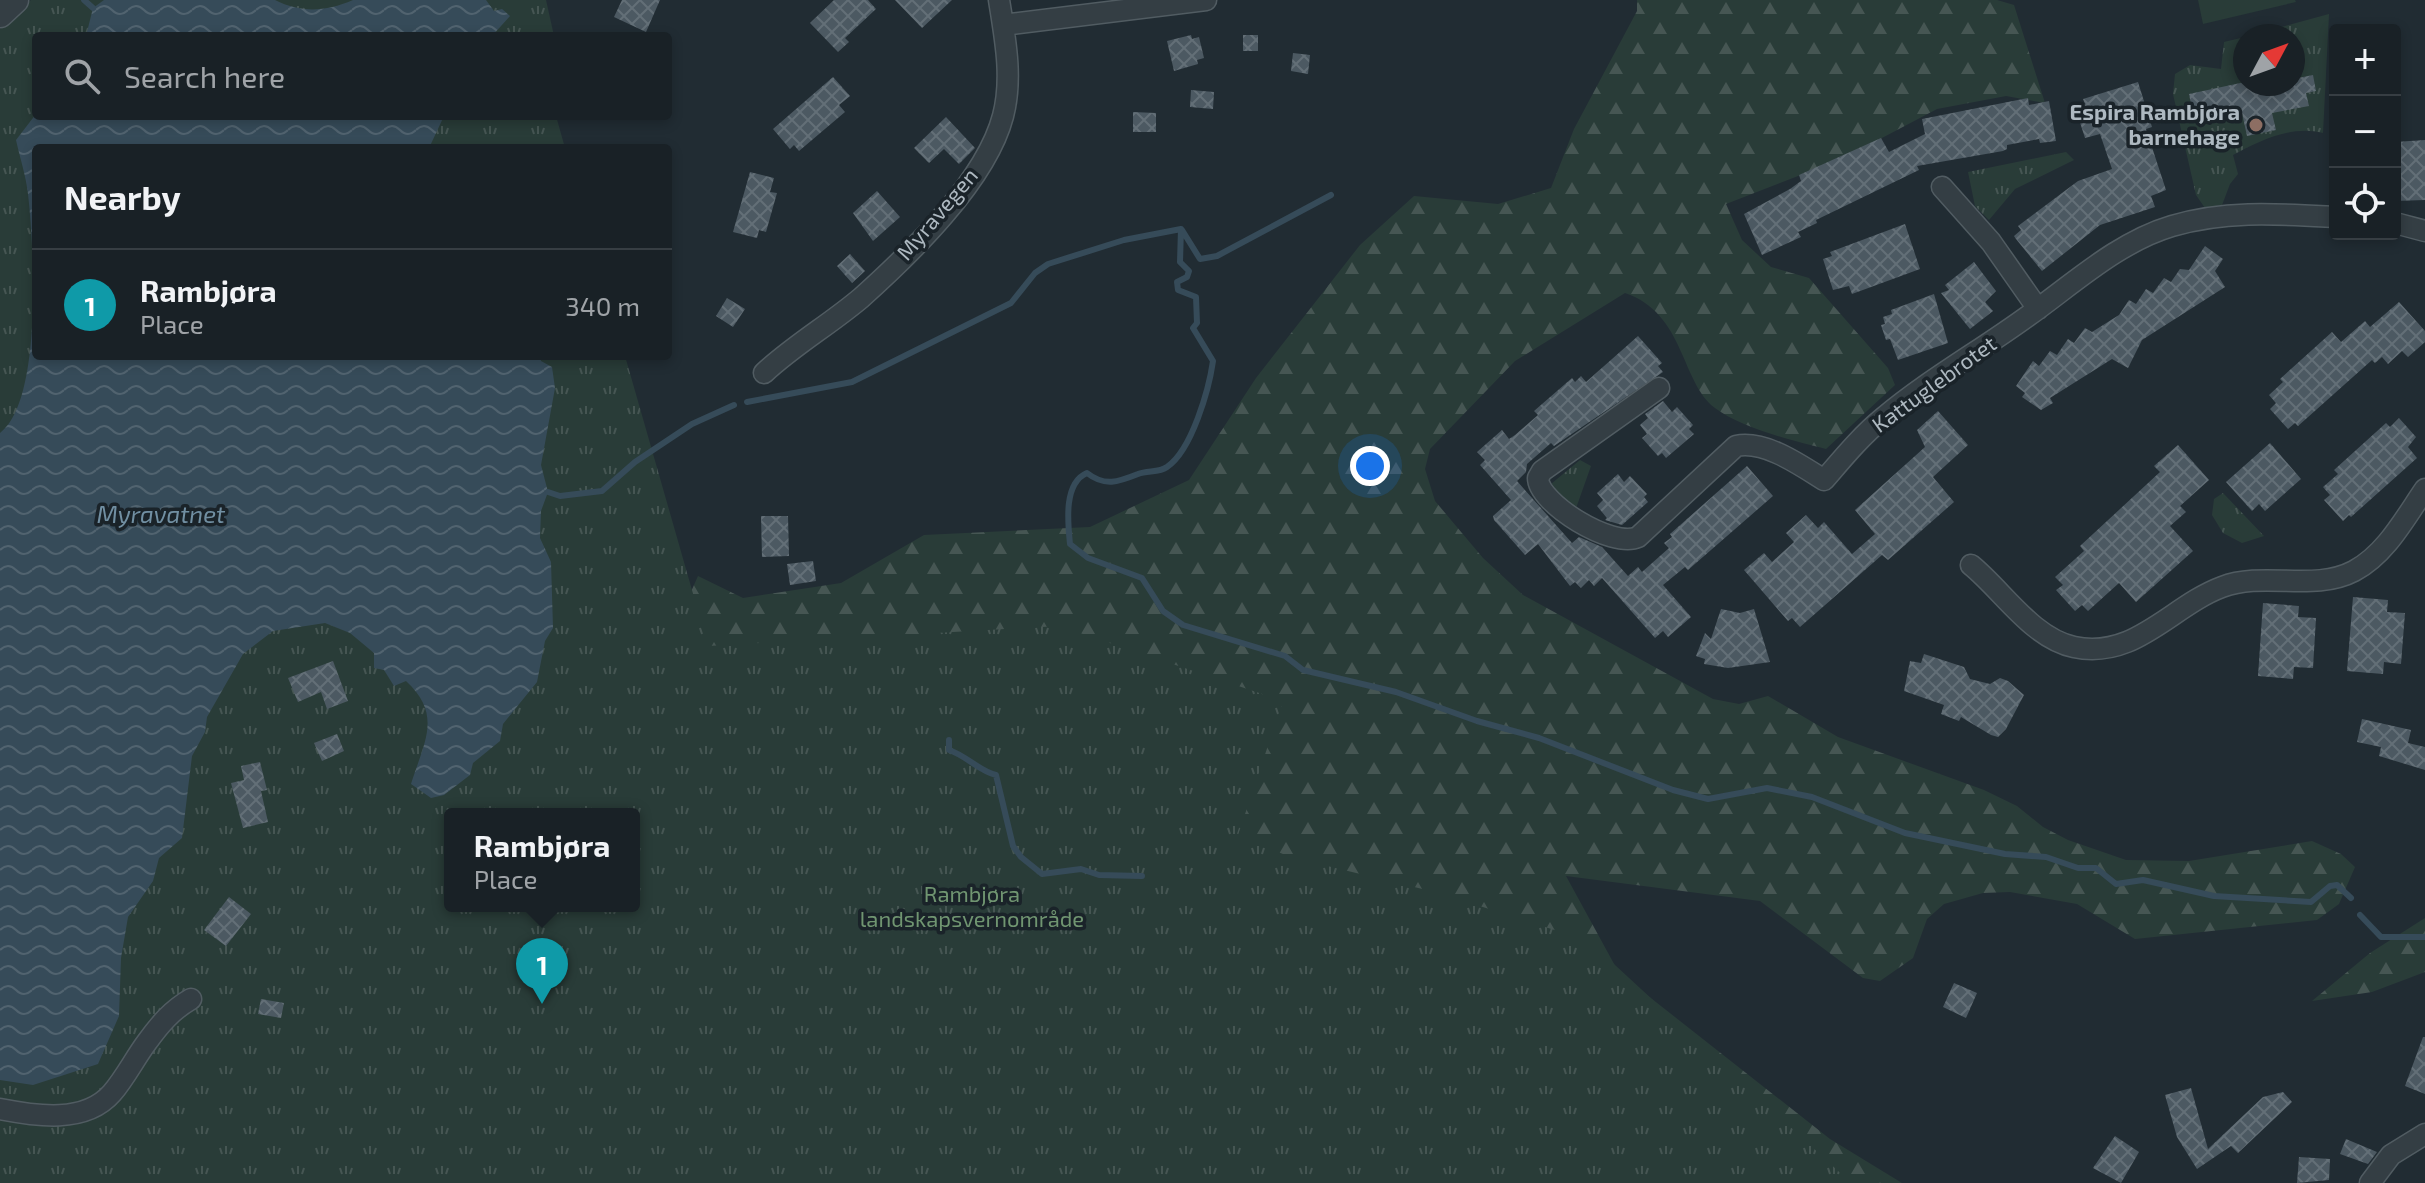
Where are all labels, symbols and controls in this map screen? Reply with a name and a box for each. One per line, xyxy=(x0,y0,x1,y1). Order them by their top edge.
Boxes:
north arrow xyxy=(2233,24,2305,96)
map controls xyxy=(2329,24,2401,240)
button: + xyxy=(2329,24,2401,96)
search box xyxy=(32,32,672,120)
icon: search xyxy=(60,54,104,98)
text: Search here xyxy=(124,58,285,94)
button: − xyxy=(2329,96,2401,168)
place label: Espira Rambjøra barnehage xyxy=(2070,98,2240,149)
marker: Espira Rambjøra barnehage xyxy=(2247,116,2265,134)
street label: Myravegen xyxy=(890,162,982,265)
button: locate xyxy=(2329,168,2401,240)
text: Nearby xyxy=(64,176,181,217)
text: Rambjøra xyxy=(140,272,277,308)
text: 1 xyxy=(84,290,96,321)
text: 340 m xyxy=(565,290,640,321)
text: Place xyxy=(140,308,204,339)
street label: Kattuglebrotet xyxy=(1866,329,2001,437)
your location xyxy=(1350,446,1390,486)
water label: Myravatnet xyxy=(97,499,226,528)
popup xyxy=(444,808,640,912)
text: Rambjøra xyxy=(474,827,610,863)
text: Place xyxy=(474,863,538,894)
park label: Rambjøra landskapsvernområde xyxy=(860,880,1084,931)
pin: 1 xyxy=(516,938,568,1004)

